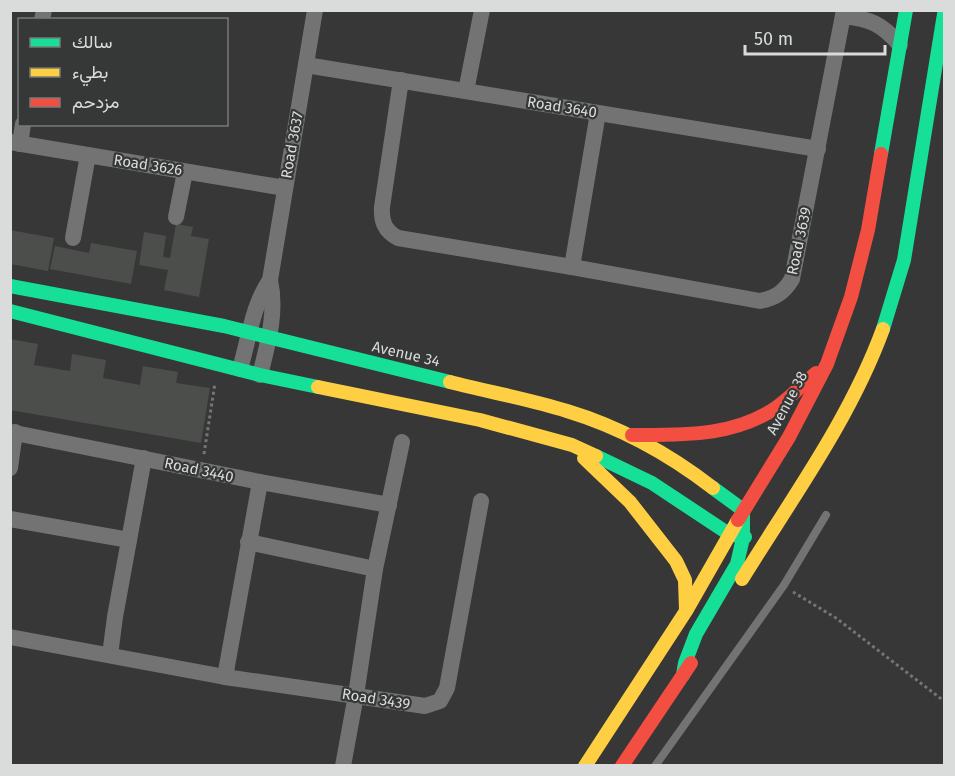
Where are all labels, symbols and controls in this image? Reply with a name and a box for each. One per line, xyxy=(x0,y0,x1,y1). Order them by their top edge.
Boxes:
legend xyxy=(18,18,228,126)
scale bar xyxy=(745,18,884,56)
text: 50 m xyxy=(754,28,793,50)
text: سالك xyxy=(72,31,112,53)
text: بطيء xyxy=(72,61,108,87)
text: مزدحم xyxy=(72,91,119,114)
street label: Road 3640 xyxy=(526,93,598,121)
street label: Road 3637 xyxy=(277,110,307,180)
street label: Road 3626 xyxy=(112,151,184,179)
street label: Road 3639 xyxy=(783,205,815,277)
street label: Avenue 34 xyxy=(370,337,442,371)
street label: Avenue 38 xyxy=(763,368,811,438)
street label: Road 3440 xyxy=(163,454,235,486)
street label: Road 3439 xyxy=(341,685,412,713)

